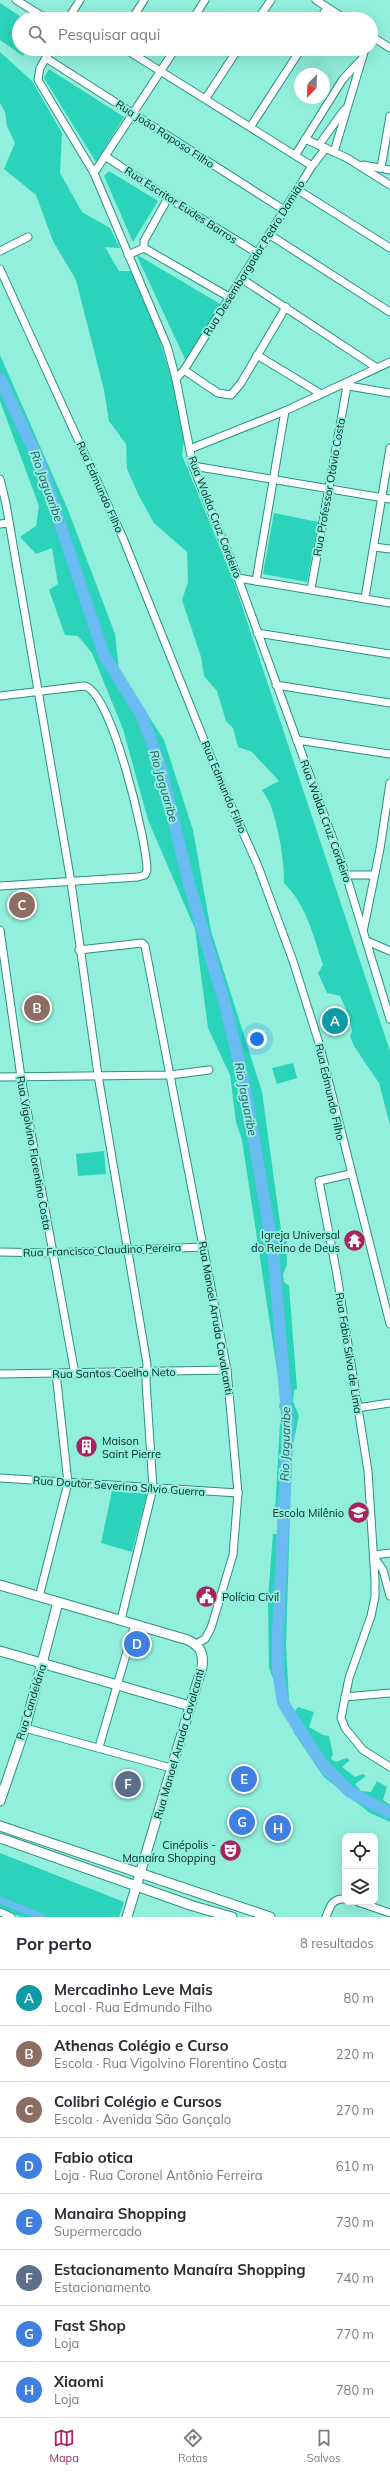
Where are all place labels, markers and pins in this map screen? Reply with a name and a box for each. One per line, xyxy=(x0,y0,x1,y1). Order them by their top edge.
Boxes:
pin: C xyxy=(9,890,35,920)
pin: B xyxy=(24,993,50,1023)
pin: A xyxy=(322,1006,348,1036)
place label: Igreja Universal do Reino de Deus xyxy=(251,1228,340,1255)
temple icon: Igreja Universal do Reino de Deus xyxy=(342,1228,368,1254)
building icon: Maison Saint Pierre xyxy=(73,1434,99,1460)
place label: Maison Saint Pierre xyxy=(102,1434,161,1461)
school or university icon: Escola Milênio xyxy=(346,1500,372,1526)
place label: Escola Milênio xyxy=(272,1506,344,1520)
public building icon: Polícia Civil xyxy=(194,1584,220,1610)
place label: Polícia Civil xyxy=(222,1590,279,1604)
pin: D xyxy=(124,1629,150,1659)
pin: E xyxy=(231,1764,257,1794)
pin: F xyxy=(115,1769,141,1799)
pin: G xyxy=(229,1807,255,1837)
pin: H xyxy=(265,1813,291,1843)
place label: Cinépolis - Manaíra Shopping xyxy=(122,1838,216,1865)
theatre icon: Cinépolis - Manaíra Shopping xyxy=(218,1838,244,1864)

